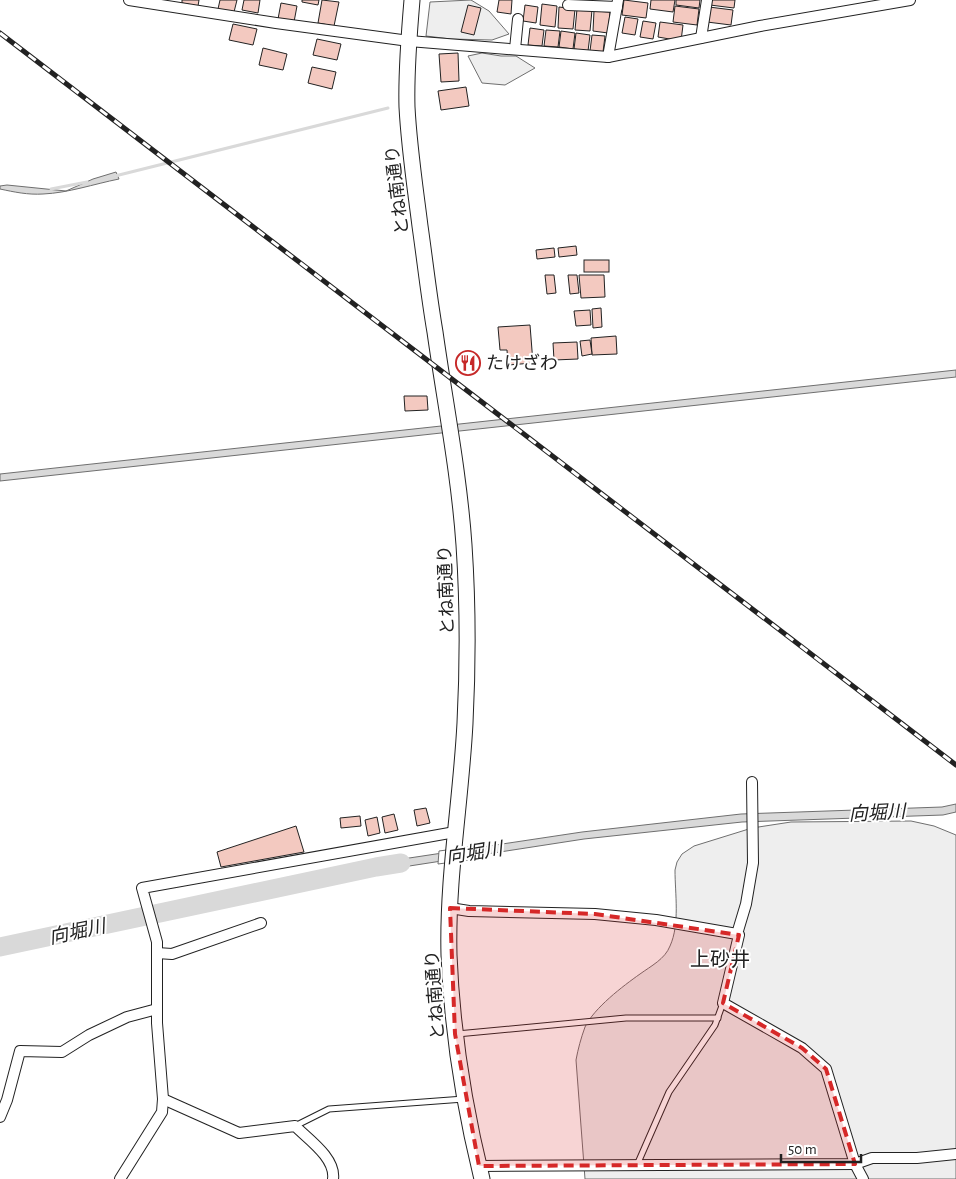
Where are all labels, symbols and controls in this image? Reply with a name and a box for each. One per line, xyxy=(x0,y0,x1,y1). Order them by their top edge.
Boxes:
street label: とね南通り xyxy=(383,144,412,236)
restaurant icon: たけざわ xyxy=(455,350,481,376)
place label: たけざわ xyxy=(486,353,558,373)
street label: とね南通り xyxy=(435,545,458,635)
water label: 向堀川 xyxy=(848,801,908,824)
water label: 向堀川 xyxy=(444,838,506,867)
water label: 向堀川 xyxy=(47,916,109,948)
street label: とね南通り xyxy=(423,949,448,1041)
district label: 上砂井 xyxy=(690,949,750,970)
scale bar xyxy=(781,1132,861,1164)
text: 50 m xyxy=(788,1142,817,1157)

